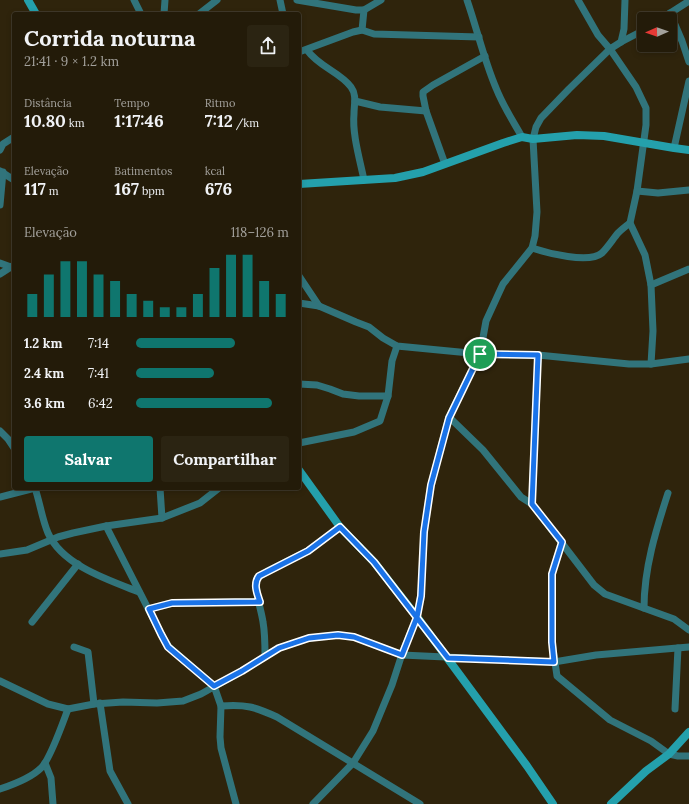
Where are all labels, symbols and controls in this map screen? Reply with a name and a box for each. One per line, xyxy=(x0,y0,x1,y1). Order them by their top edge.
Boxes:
north arrow xyxy=(637,12,677,52)
map controls xyxy=(637,12,677,52)
text: Corrida noturna xyxy=(24,24,196,52)
button: share xyxy=(247,25,289,67)
text: 21:41 · 9 × 1.2 km xyxy=(24,53,119,70)
text: Distância xyxy=(24,96,72,110)
text: Tempo xyxy=(114,96,150,110)
text: Ritmo xyxy=(205,96,235,110)
text: 10.80 xyxy=(24,110,66,132)
text: 1:17:46 xyxy=(114,110,164,132)
text: 7:12 xyxy=(205,110,233,132)
text: km xyxy=(66,116,85,130)
text: /km xyxy=(233,116,259,130)
text: Elevação xyxy=(24,164,69,178)
text: Batimentos xyxy=(114,164,172,178)
text: kcal xyxy=(205,164,225,178)
text: 117 xyxy=(24,178,46,200)
text: 167 xyxy=(114,178,139,200)
text: 676 xyxy=(205,178,232,200)
text: m xyxy=(46,184,59,198)
text: bpm xyxy=(139,184,165,198)
text: Elevação xyxy=(24,224,77,241)
text: 118–126 m xyxy=(231,224,289,241)
text: 1.2 km xyxy=(24,335,62,352)
text: 7:14 xyxy=(88,335,109,352)
pin xyxy=(463,337,497,371)
icon: arrive xyxy=(469,343,491,365)
text: 2.4 km xyxy=(24,365,64,382)
text: 7:41 xyxy=(88,365,109,382)
text: 3.6 km xyxy=(24,395,65,412)
text: 6:42 xyxy=(88,395,113,412)
button: Salvar xyxy=(24,436,153,482)
button: Compartilhar xyxy=(161,436,289,482)

